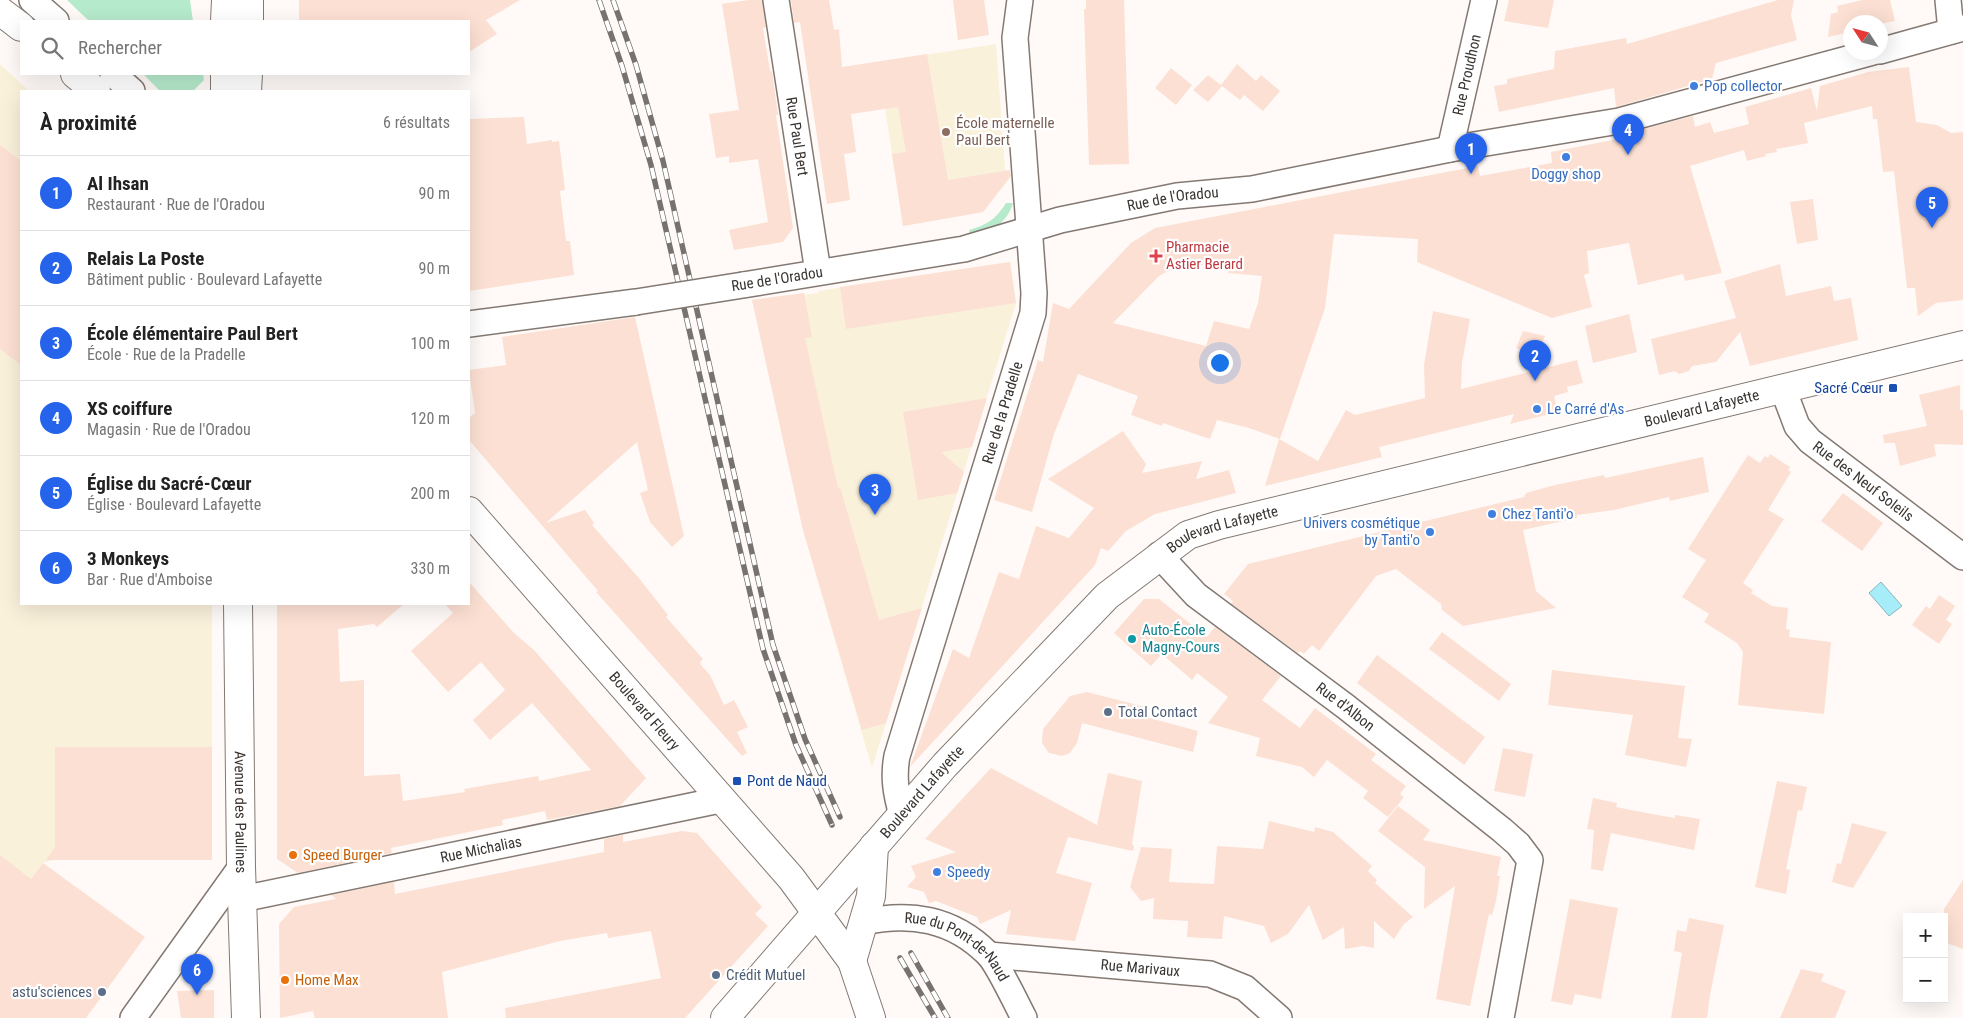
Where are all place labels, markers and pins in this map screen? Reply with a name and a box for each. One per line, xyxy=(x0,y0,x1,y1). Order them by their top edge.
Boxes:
place label: Pop collector xyxy=(1704,77,1783,95)
marker: Pop collector xyxy=(1688,80,1700,92)
place label: École maternelle Paul Bert xyxy=(956,114,1054,149)
pin: 4 xyxy=(1612,114,1644,155)
marker: École maternelle Paul Bert xyxy=(940,126,952,138)
pin: 1 xyxy=(1455,133,1487,174)
marker: Doggy shop xyxy=(1560,151,1572,163)
place label: Doggy shop xyxy=(1531,165,1601,183)
pin: 5 xyxy=(1916,187,1948,228)
place label: Pharmacie Astier Berard xyxy=(1166,238,1243,273)
marker: Pharmacie Astier Berard xyxy=(1150,250,1162,262)
pin: 2 xyxy=(1519,340,1551,381)
place label: Sacré Cœur xyxy=(1814,379,1883,397)
marker: Sacré Cœur xyxy=(1887,382,1899,394)
place label: Le Carré d'As xyxy=(1547,400,1625,418)
marker: Le Carré d'As xyxy=(1531,403,1543,415)
pin: 3 xyxy=(859,474,891,515)
place label: Chez Tanti'o xyxy=(1502,505,1574,523)
marker: Chez Tanti'o xyxy=(1486,508,1498,520)
place label: Univers cosmétique by Tanti'o xyxy=(1303,514,1420,549)
marker: Univers cosmétique by Tanti'o xyxy=(1424,526,1436,538)
place label: Auto-École Magny-Cours xyxy=(1142,621,1220,656)
marker: Auto-École Magny-Cours xyxy=(1126,633,1138,645)
place label: Total Contact xyxy=(1118,703,1197,721)
marker: Total Contact xyxy=(1102,706,1114,718)
place label: Pont de Naud xyxy=(747,772,827,790)
marker: Pont de Naud xyxy=(731,775,743,787)
place label: Speed Burger xyxy=(303,846,382,864)
marker: Speed Burger xyxy=(287,849,299,861)
place label: Speedy xyxy=(947,863,990,881)
marker: Speedy xyxy=(931,866,943,878)
pin: 6 xyxy=(181,954,213,995)
place label: Crédit Mutuel xyxy=(726,966,805,984)
marker: Crédit Mutuel xyxy=(710,969,722,981)
place label: Home Max xyxy=(295,971,359,989)
marker: Home Max xyxy=(279,974,291,986)
place label: astu'sciences xyxy=(12,983,92,1001)
marker: astu'sciences xyxy=(96,986,108,998)

